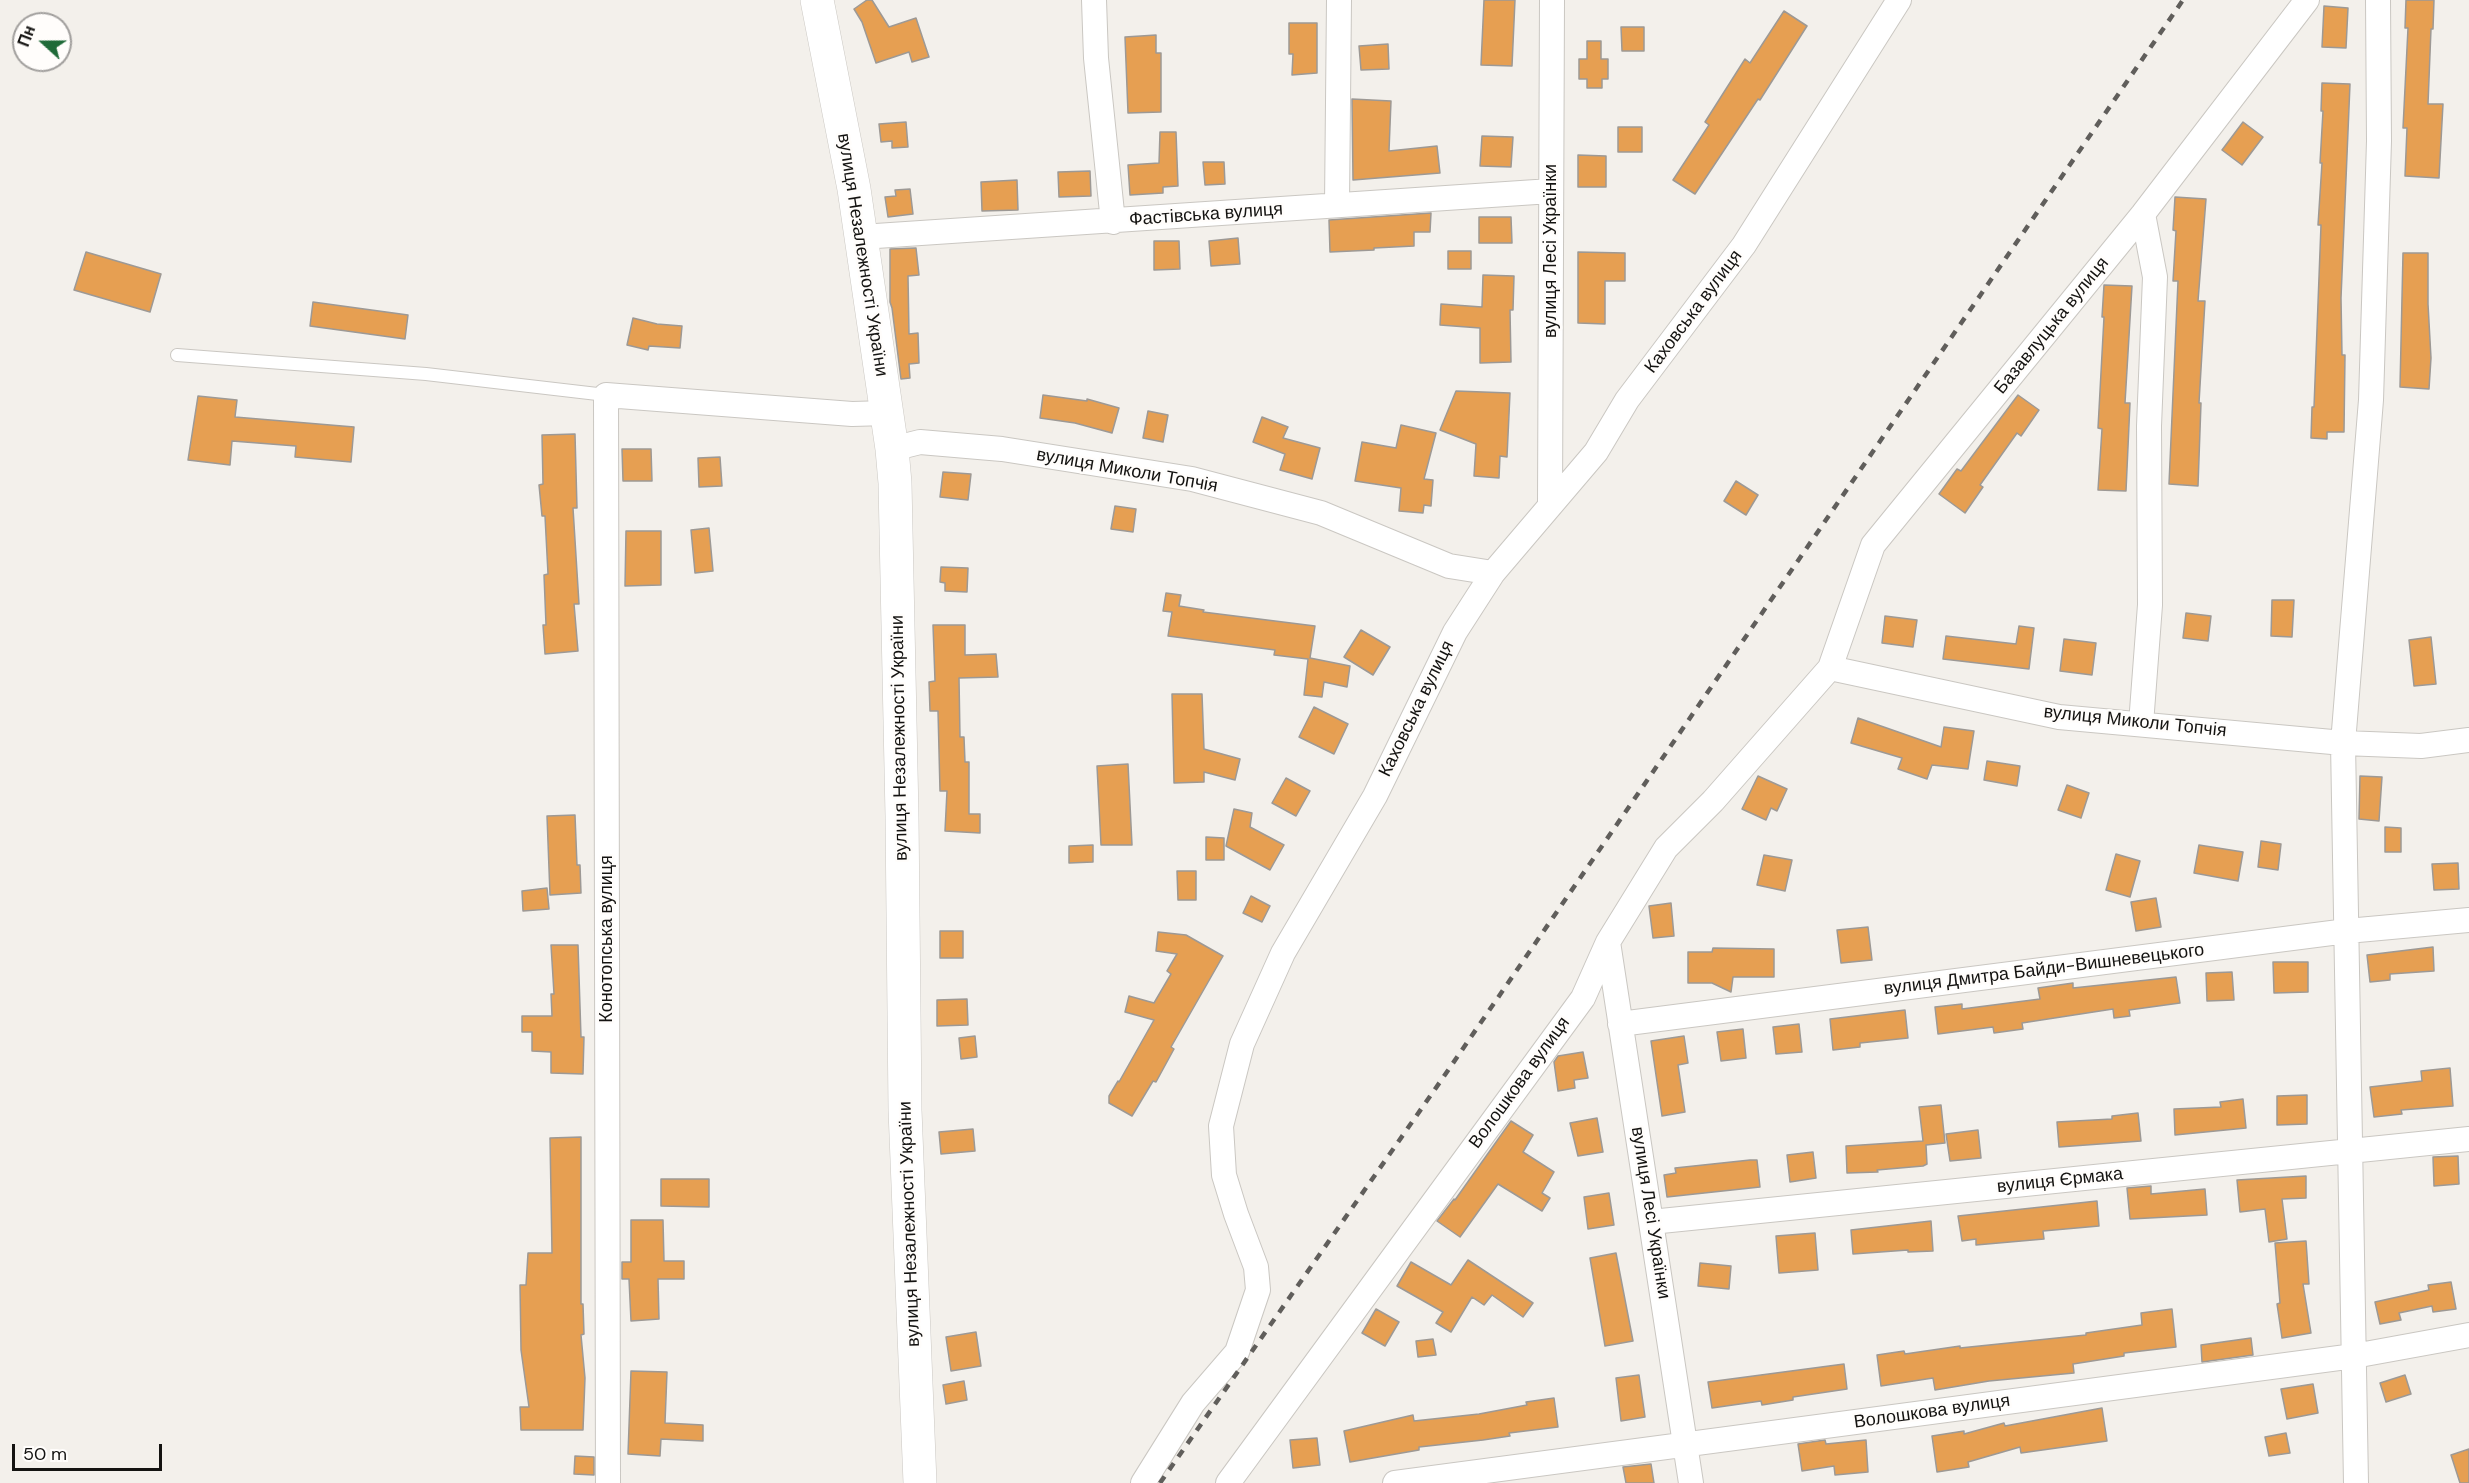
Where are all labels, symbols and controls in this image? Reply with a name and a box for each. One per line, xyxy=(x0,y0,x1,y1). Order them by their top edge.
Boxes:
north arrow xyxy=(12,12,72,72)
text: Пн xyxy=(13,22,40,50)
street label: вулиця Незалежності України xyxy=(832,132,892,378)
street label: вулиця Лесі Українки xyxy=(1540,164,1562,338)
street label: Фастівська вулиця xyxy=(1128,199,1284,231)
street label: Каховська вулиця xyxy=(1641,246,1747,378)
street label: Базавлуцька вулиця xyxy=(1990,253,2114,399)
street label: вулиця Миколи Топчія xyxy=(1035,444,1219,498)
street label: вулиця Незалежності України xyxy=(887,615,913,861)
street label: Каховська вулиця xyxy=(1375,638,1459,780)
street label: вулиця Миколи Топчія xyxy=(2043,702,2227,742)
street label: Конотопська вулиця xyxy=(596,855,618,1023)
street label: вулиця Дмитра Байди-Вишневецького xyxy=(1882,940,2206,1000)
street label: Волошкова вулиця xyxy=(1465,1013,1575,1153)
street label: вулиця Незалежності України xyxy=(895,1101,925,1347)
street label: вулиця Лесі Українки xyxy=(1626,1125,1674,1301)
street label: вулиця Єрмака xyxy=(1996,1164,2124,1198)
street label: Волошкова вулиця xyxy=(1853,1390,2011,1434)
scale bar xyxy=(15,1432,165,1470)
text: 50 m xyxy=(23,1442,67,1466)

